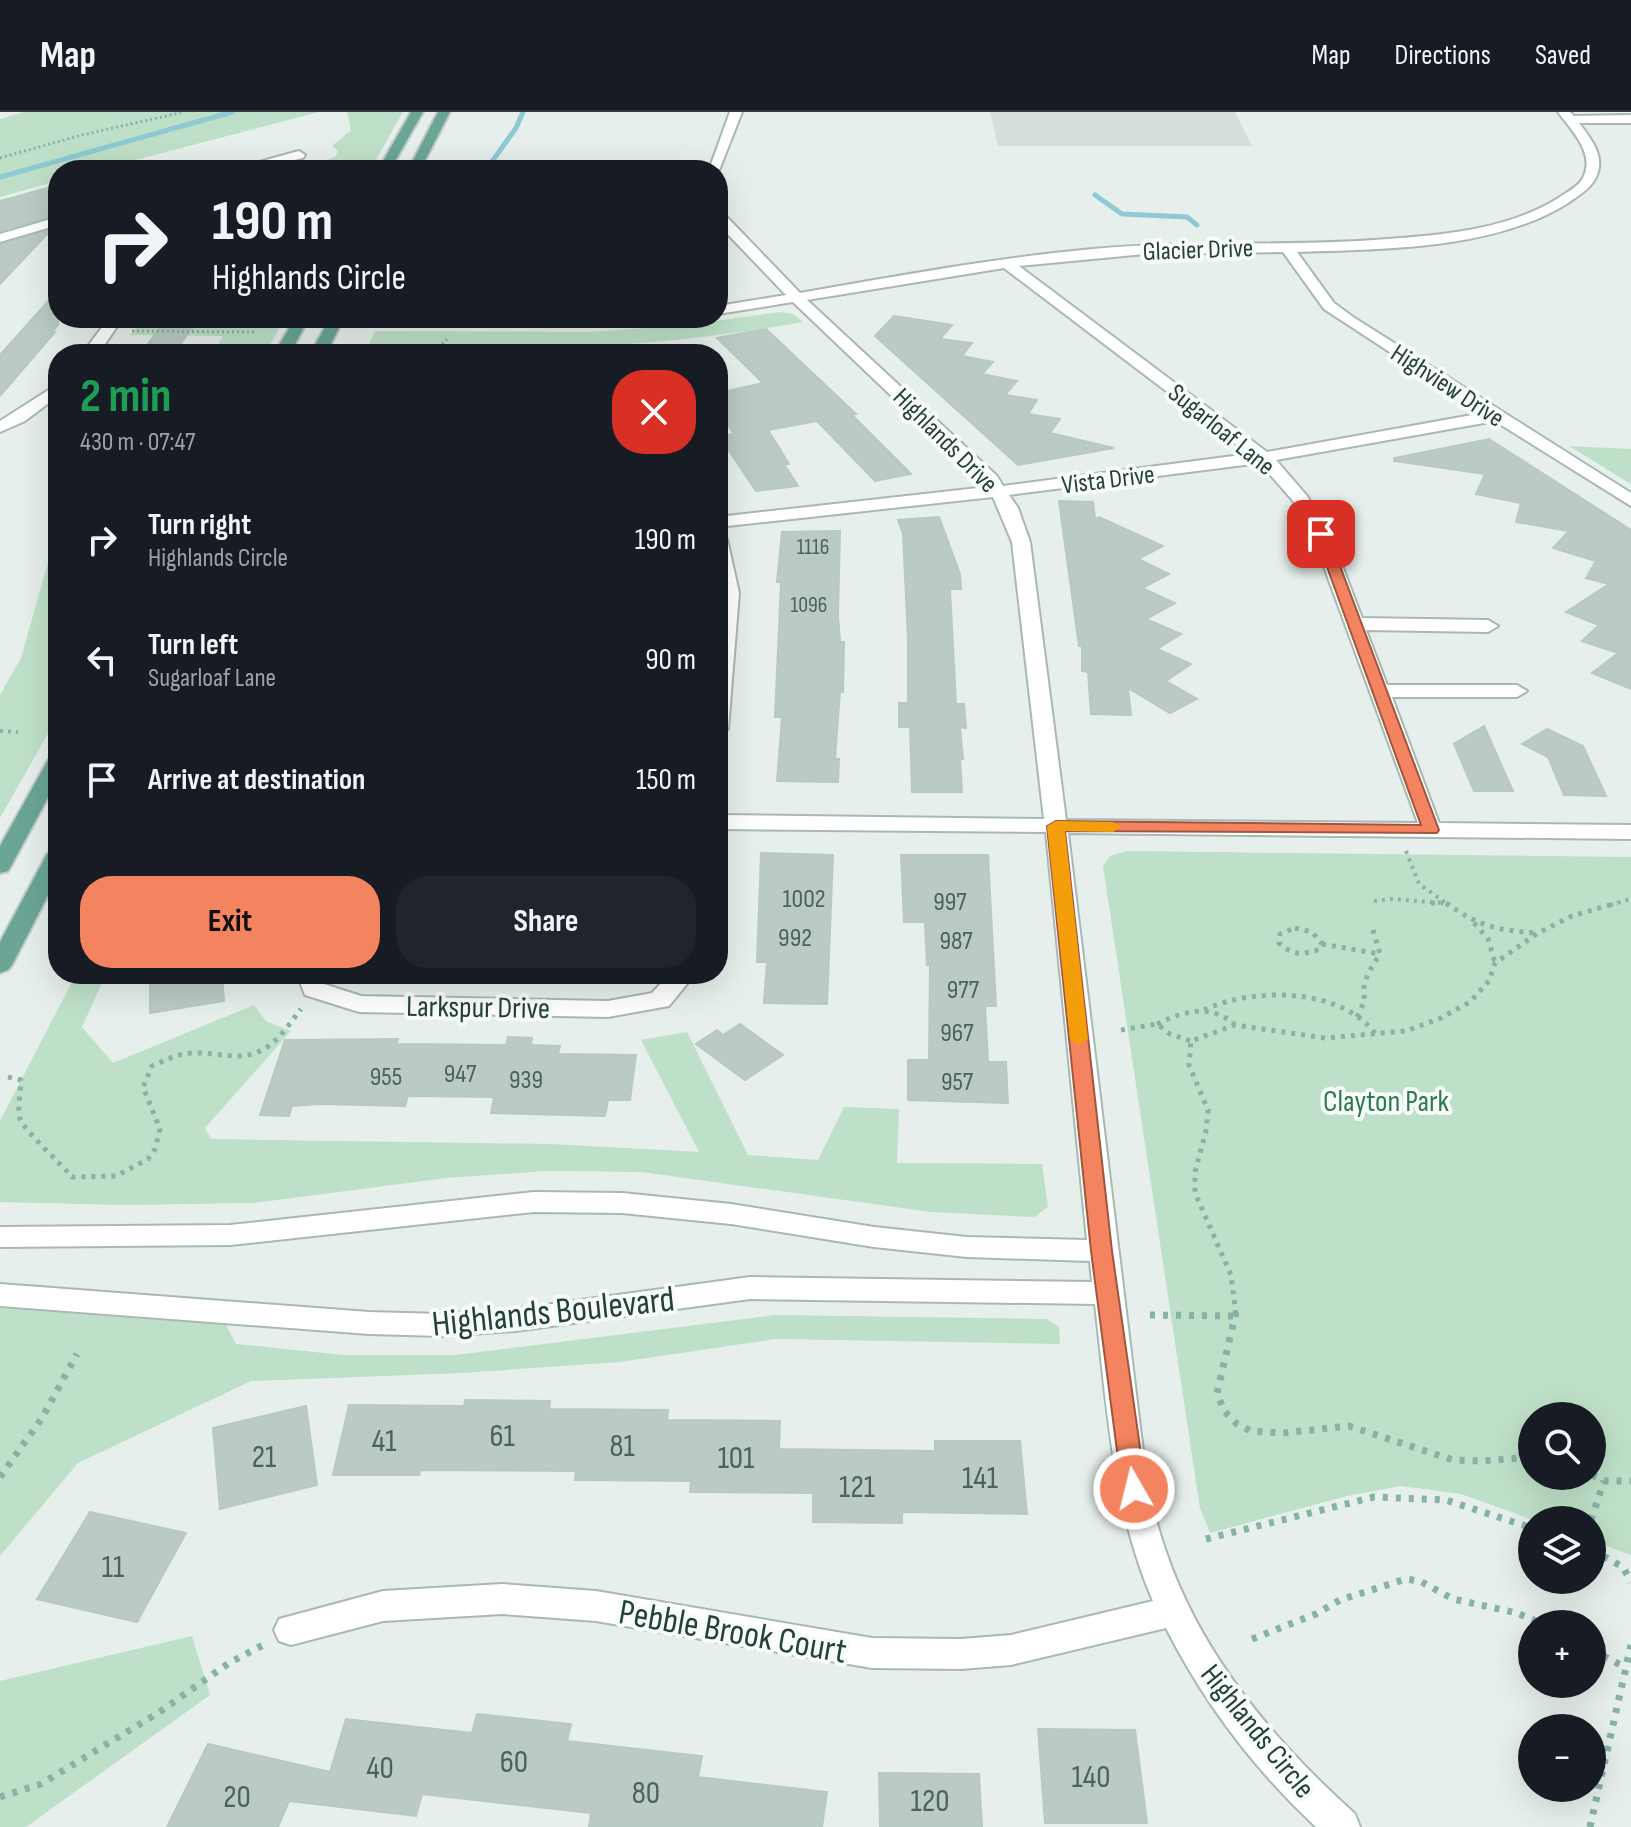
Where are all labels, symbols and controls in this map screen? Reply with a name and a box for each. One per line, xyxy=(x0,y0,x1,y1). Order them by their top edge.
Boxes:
text: Map xyxy=(40,33,96,78)
text: Map xyxy=(1312,39,1351,72)
text: Directions xyxy=(1395,39,1491,72)
text: Saved xyxy=(1535,39,1591,72)
text: 190 m xyxy=(212,189,333,256)
icon: right xyxy=(80,192,184,296)
street label: Glacier Drive xyxy=(1142,233,1254,268)
text: Highlands Circle xyxy=(212,257,406,300)
street label: Highview Drive xyxy=(1385,338,1510,434)
text: 2 min xyxy=(80,368,171,425)
button: close xyxy=(612,370,696,454)
street label: Sugarloaf Lane xyxy=(1162,378,1281,482)
street label: Highlands Drive xyxy=(886,382,1004,500)
text: 430 m · 07:47 xyxy=(80,427,196,458)
street label: Vista Drive xyxy=(1060,459,1156,502)
pin xyxy=(1287,500,1355,568)
text: Turn right xyxy=(148,507,251,543)
icon: arrive xyxy=(1299,512,1343,556)
icon: right xyxy=(80,518,124,562)
text: 190 m xyxy=(635,522,696,558)
house number: 1116 xyxy=(797,534,829,561)
text: Highlands Circle xyxy=(148,543,288,574)
house number: 1096 xyxy=(791,592,827,619)
text: Turn left xyxy=(148,627,238,663)
icon: left xyxy=(80,638,124,682)
text: 90 m xyxy=(645,642,696,678)
text: Sugarloaf Lane xyxy=(148,663,276,694)
icon: arrive xyxy=(80,758,124,802)
text: Arrive at destination xyxy=(148,762,365,798)
text: 150 m xyxy=(636,762,696,798)
button: Exit xyxy=(80,876,380,968)
button: Share xyxy=(396,876,696,968)
house number: 1002 xyxy=(782,884,826,915)
house number: 997 xyxy=(933,887,967,918)
house number: 992 xyxy=(778,923,812,954)
house number: 987 xyxy=(939,926,973,957)
house number: 977 xyxy=(947,975,980,1006)
street label: Larkspur Drive xyxy=(406,989,550,1027)
house number: 967 xyxy=(940,1018,974,1049)
house number: 947 xyxy=(444,1059,477,1090)
house number: 955 xyxy=(370,1062,402,1093)
house number: 939 xyxy=(509,1065,543,1096)
house number: 957 xyxy=(941,1067,974,1098)
park label: Clayton Park xyxy=(1323,1084,1450,1120)
street label: Highlands Boulevard xyxy=(430,1278,677,1347)
map controls xyxy=(1518,1402,1606,1802)
button: search xyxy=(1518,1402,1606,1490)
house number: 61 xyxy=(489,1417,515,1456)
house number: 41 xyxy=(372,1422,396,1461)
house number: 81 xyxy=(609,1427,635,1466)
house number: 21 xyxy=(252,1438,276,1477)
house number: 101 xyxy=(718,1439,754,1478)
position arrow xyxy=(1092,1447,1176,1531)
house number: 141 xyxy=(962,1459,998,1498)
house number: 121 xyxy=(839,1468,875,1507)
button: layers xyxy=(1518,1506,1606,1594)
house number: 11 xyxy=(102,1548,124,1587)
street label: Pebble Brook Court xyxy=(615,1591,850,1674)
button: + xyxy=(1518,1610,1606,1698)
street label: Highlands Circle xyxy=(1192,1658,1322,1806)
button: − xyxy=(1518,1714,1606,1802)
house number: 60 xyxy=(500,1743,528,1782)
house number: 40 xyxy=(366,1749,394,1788)
house number: 140 xyxy=(1072,1758,1110,1797)
house number: 80 xyxy=(632,1774,660,1813)
house number: 20 xyxy=(223,1778,251,1817)
house number: 120 xyxy=(910,1782,950,1821)

